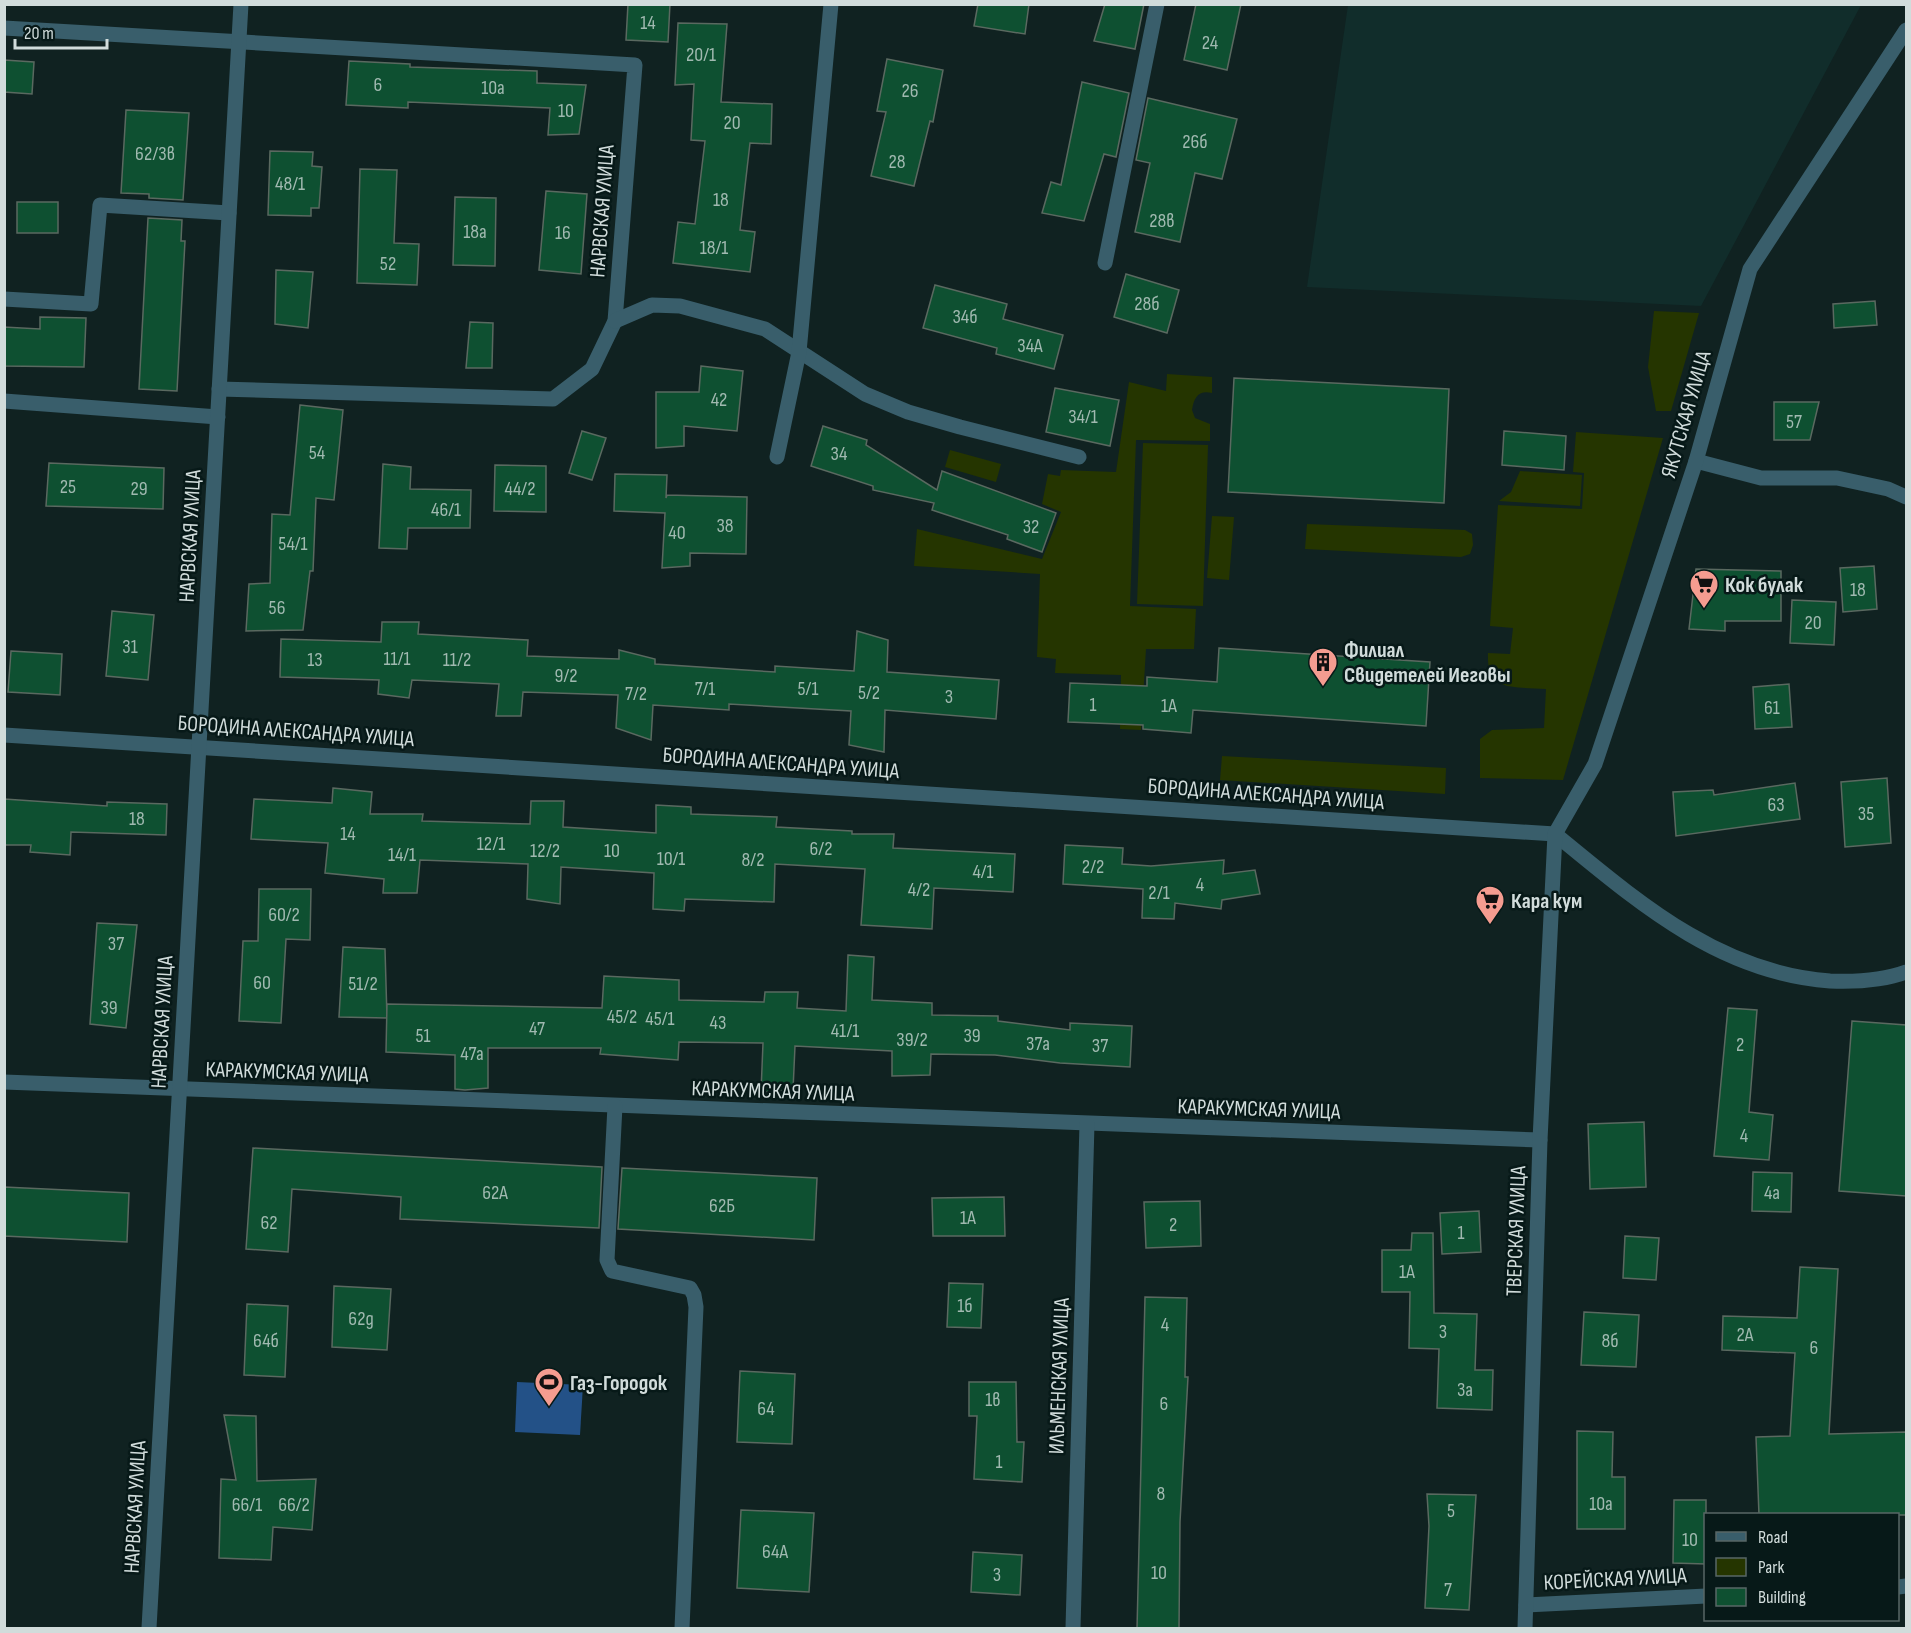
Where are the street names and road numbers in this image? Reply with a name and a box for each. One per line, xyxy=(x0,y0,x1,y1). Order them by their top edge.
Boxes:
street label: НАРВСКАЯ УЛИЦА xyxy=(584,143,621,278)
street label: ЯКУТСКАЯ УЛИЦА xyxy=(1655,347,1718,481)
street label: НАРВСКАЯ УЛИЦА xyxy=(174,468,207,603)
street label: БОРОДИНА АЛЕКСАНДРА УЛИЦА xyxy=(177,710,416,753)
street label: БОРОДИНА АЛЕКСАНДРА УЛИЦА xyxy=(662,742,901,785)
street label: БОРОДИНА АЛЕКСАНДРА УЛИЦА xyxy=(1147,773,1386,816)
street label: НАРВСКАЯ УЛИЦА xyxy=(146,954,179,1089)
street label: КАРАКУМСКАЯ УЛИЦА xyxy=(205,1056,370,1089)
street label: КАРАКУМСКАЯ УЛИЦА xyxy=(691,1075,856,1108)
street label: КАРАКУМСКАЯ УЛИЦА xyxy=(1177,1093,1342,1126)
street label: ТВЕРСКАЯ УЛИЦА xyxy=(1501,1165,1532,1297)
street label: ИЛЬМЕНСКАЯ УЛИЦА xyxy=(1043,1297,1076,1455)
street label: НАРВСКАЯ УЛИЦА xyxy=(119,1439,152,1574)
street label: КОРЕЙСКАЯ УЛИЦА xyxy=(1543,1562,1688,1597)

